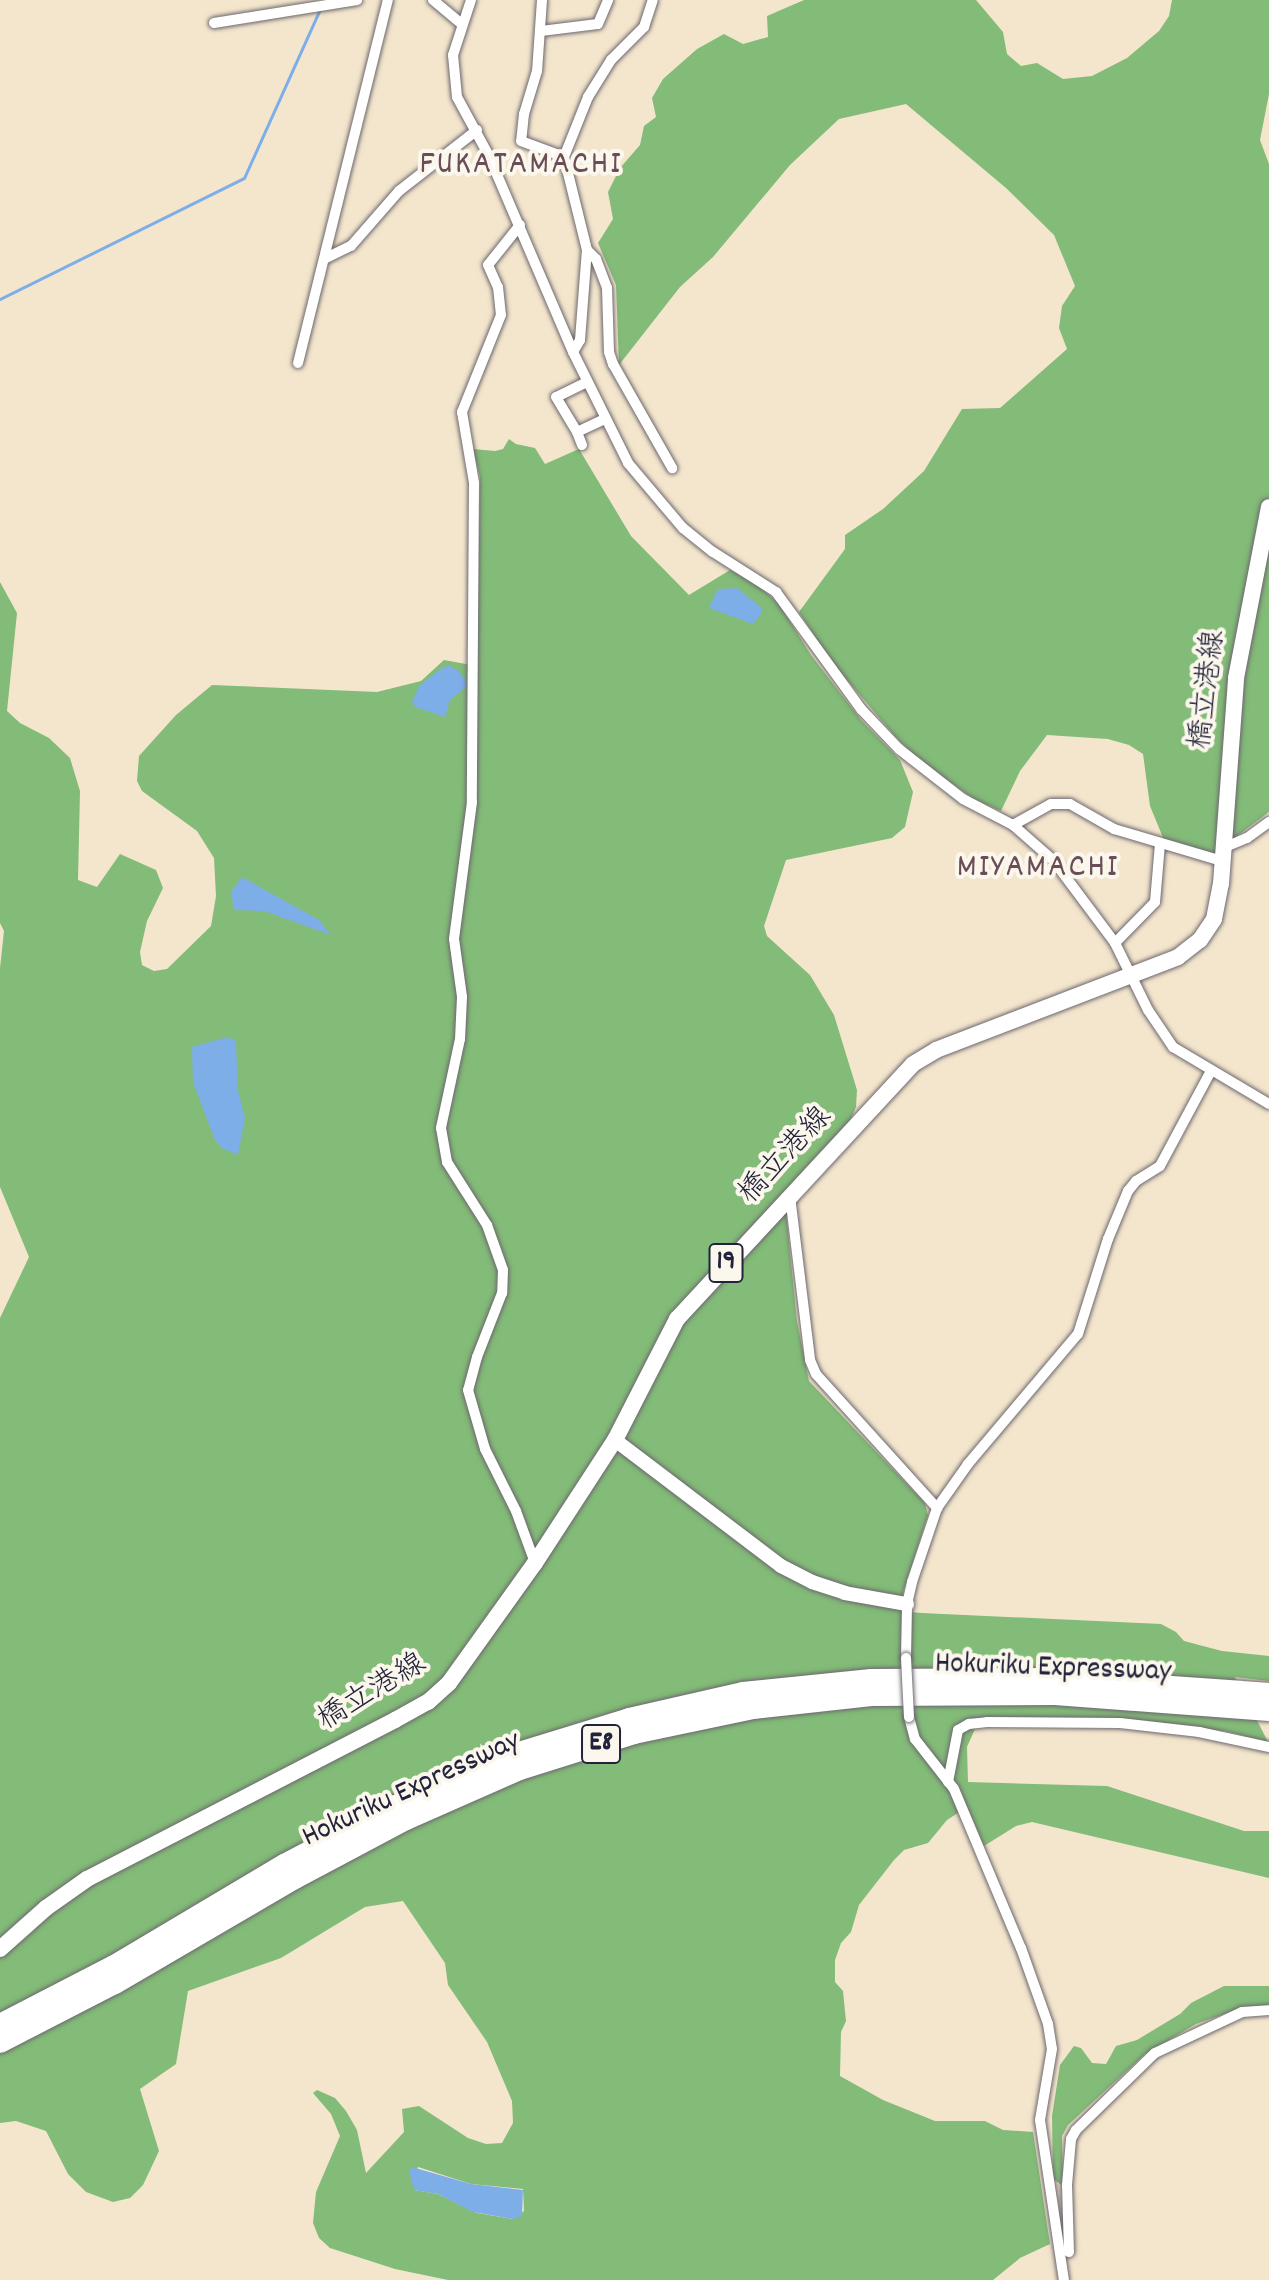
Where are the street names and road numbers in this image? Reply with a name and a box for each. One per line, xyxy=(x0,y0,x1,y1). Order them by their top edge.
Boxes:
street label: 橋立港線 xyxy=(1185,628,1235,752)
street label: 橋立港線 xyxy=(733,1101,841,1213)
road number: 19 xyxy=(708,1239,744,1287)
street label: 橋立港線 xyxy=(312,1648,434,1740)
street label: Hokuriku Expressway xyxy=(934,1648,1172,1692)
road number: E8 xyxy=(581,1720,621,1768)
street label: Hokuriku Expressway xyxy=(297,1725,527,1857)

